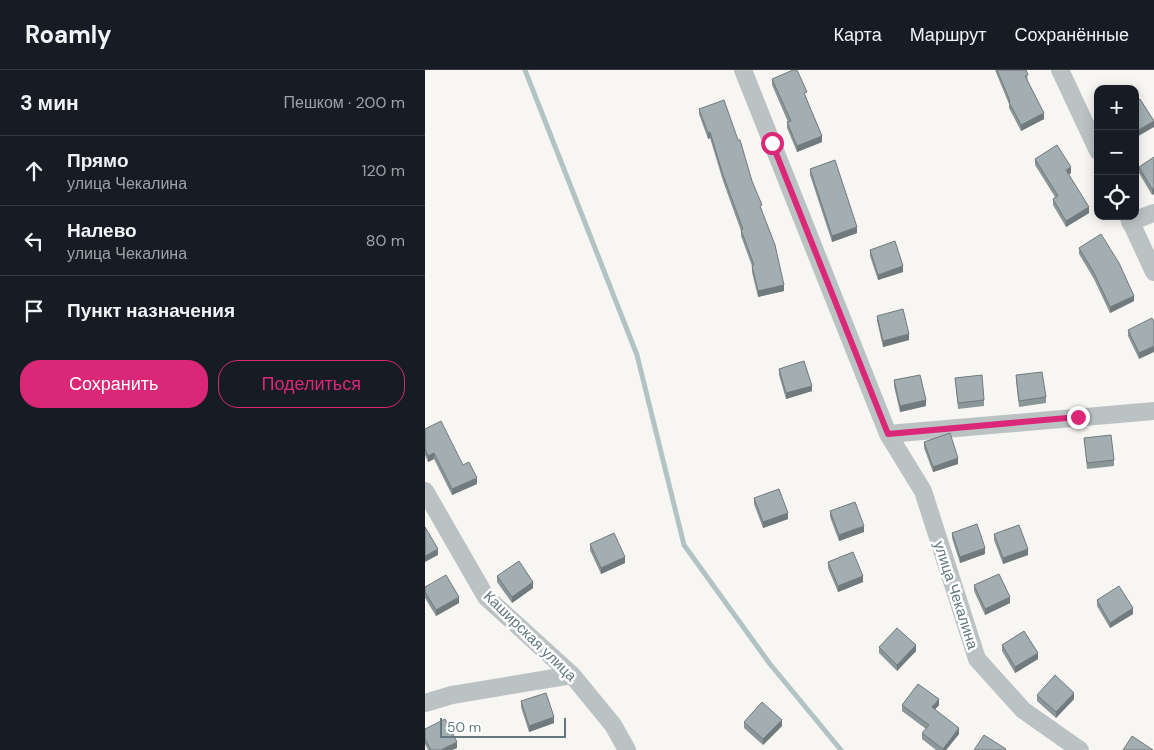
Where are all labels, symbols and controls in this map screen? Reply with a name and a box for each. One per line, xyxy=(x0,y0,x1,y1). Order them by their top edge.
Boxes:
text: Roamly xyxy=(25,19,112,50)
text: Карта xyxy=(834,23,882,47)
text: Маршрут xyxy=(910,23,986,47)
text: Сохранённые xyxy=(1014,23,1129,47)
map controls xyxy=(1094,85,1139,220)
button: + xyxy=(1094,85,1139,130)
text: 3 мин xyxy=(20,89,79,117)
text: Пешком · 200 m xyxy=(284,92,405,113)
button: − xyxy=(1094,130,1139,175)
route start xyxy=(761,132,784,155)
text: Прямо xyxy=(67,148,129,173)
icon: ahead xyxy=(20,157,48,185)
text: 120 m xyxy=(361,160,405,181)
text: улица Чекалина xyxy=(67,173,187,194)
button: locate xyxy=(1094,175,1139,220)
text: Налево xyxy=(67,218,137,243)
icon: left xyxy=(20,227,48,255)
text: 80 m xyxy=(366,230,405,251)
text: улица Чекалина xyxy=(67,243,187,264)
icon: arrive xyxy=(20,297,48,325)
text: Пункт назначения xyxy=(67,298,235,323)
button: Сохранить xyxy=(20,360,208,408)
button: Поделиться xyxy=(218,360,405,408)
route end xyxy=(1067,406,1090,429)
street label: улица Чекалина xyxy=(929,538,983,652)
street label: Каширская улица xyxy=(479,586,581,686)
scale bar xyxy=(440,715,566,738)
text: 50 m xyxy=(447,718,481,736)

